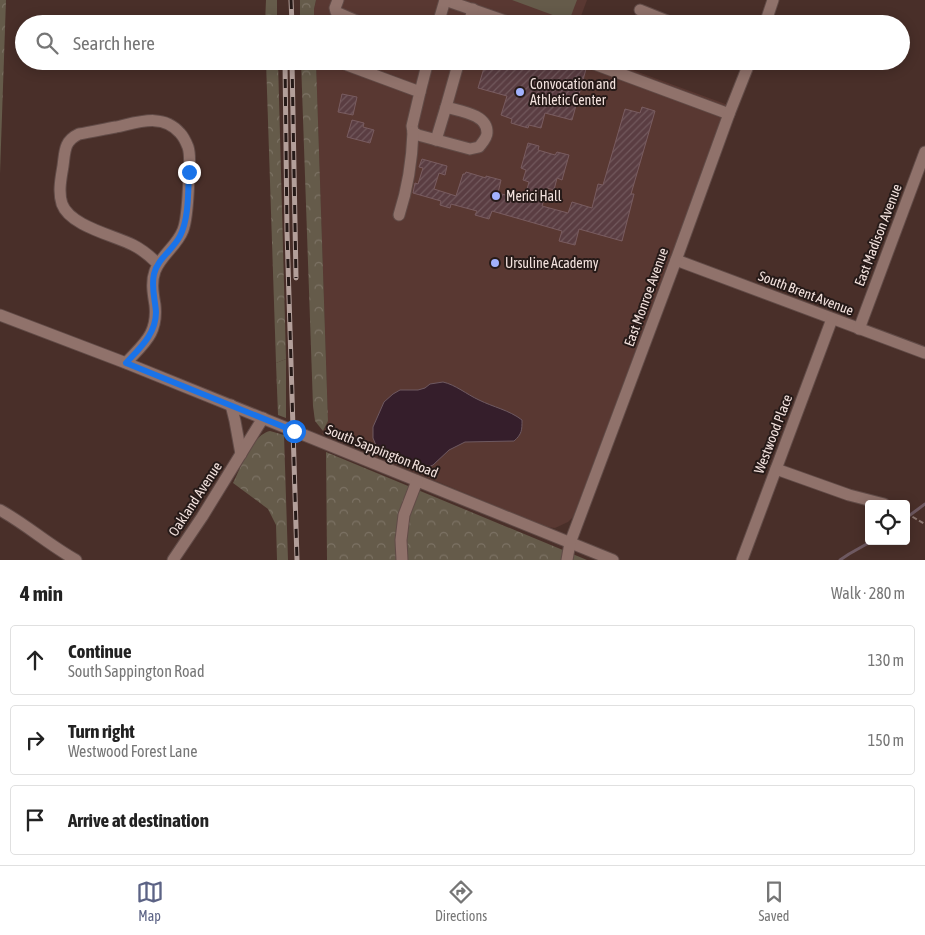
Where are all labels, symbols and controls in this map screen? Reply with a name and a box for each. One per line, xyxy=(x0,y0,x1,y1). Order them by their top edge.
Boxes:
search box xyxy=(15,15,910,70)
icon: search xyxy=(33,29,61,57)
text: Search here xyxy=(73,32,155,54)
place label: Convocation and Athletic Center xyxy=(530,76,616,108)
marker: Convocation and Athletic Center xyxy=(514,86,526,98)
route end xyxy=(178,161,201,184)
street label: East Madison Avenue xyxy=(851,182,905,288)
place label: Merici Hall xyxy=(506,188,562,204)
marker: Merici Hall xyxy=(490,190,502,202)
street label: East Monroe Avenue xyxy=(621,245,671,349)
place label: Ursuline Academy xyxy=(505,255,599,271)
marker: Ursuline Academy xyxy=(489,257,501,269)
street label: South Brent Avenue xyxy=(756,268,856,318)
street label: Westwood Place xyxy=(751,392,795,476)
route start xyxy=(283,420,306,443)
street label: South Sappington Road xyxy=(324,421,440,481)
street label: Oakland Avenue xyxy=(165,459,225,539)
map controls xyxy=(865,500,910,545)
button: locate xyxy=(865,500,910,545)
text: 4 min xyxy=(20,581,63,605)
text: Walk · 280 m xyxy=(831,584,905,602)
text: Continue xyxy=(68,640,132,662)
icon: ahead xyxy=(21,646,49,674)
text: 130 m xyxy=(868,651,904,669)
text: South Sappington Road xyxy=(68,662,205,680)
text: Turn right xyxy=(68,720,135,742)
icon: right xyxy=(21,726,49,754)
text: 150 m xyxy=(868,731,904,749)
text: Westwood Forest Lane xyxy=(68,742,198,760)
icon: arrive xyxy=(21,806,49,834)
text: Arrive at destination xyxy=(68,809,209,831)
tab: Map xyxy=(136,878,164,924)
tab: Directions xyxy=(435,878,487,924)
tab: Saved xyxy=(758,878,789,924)

